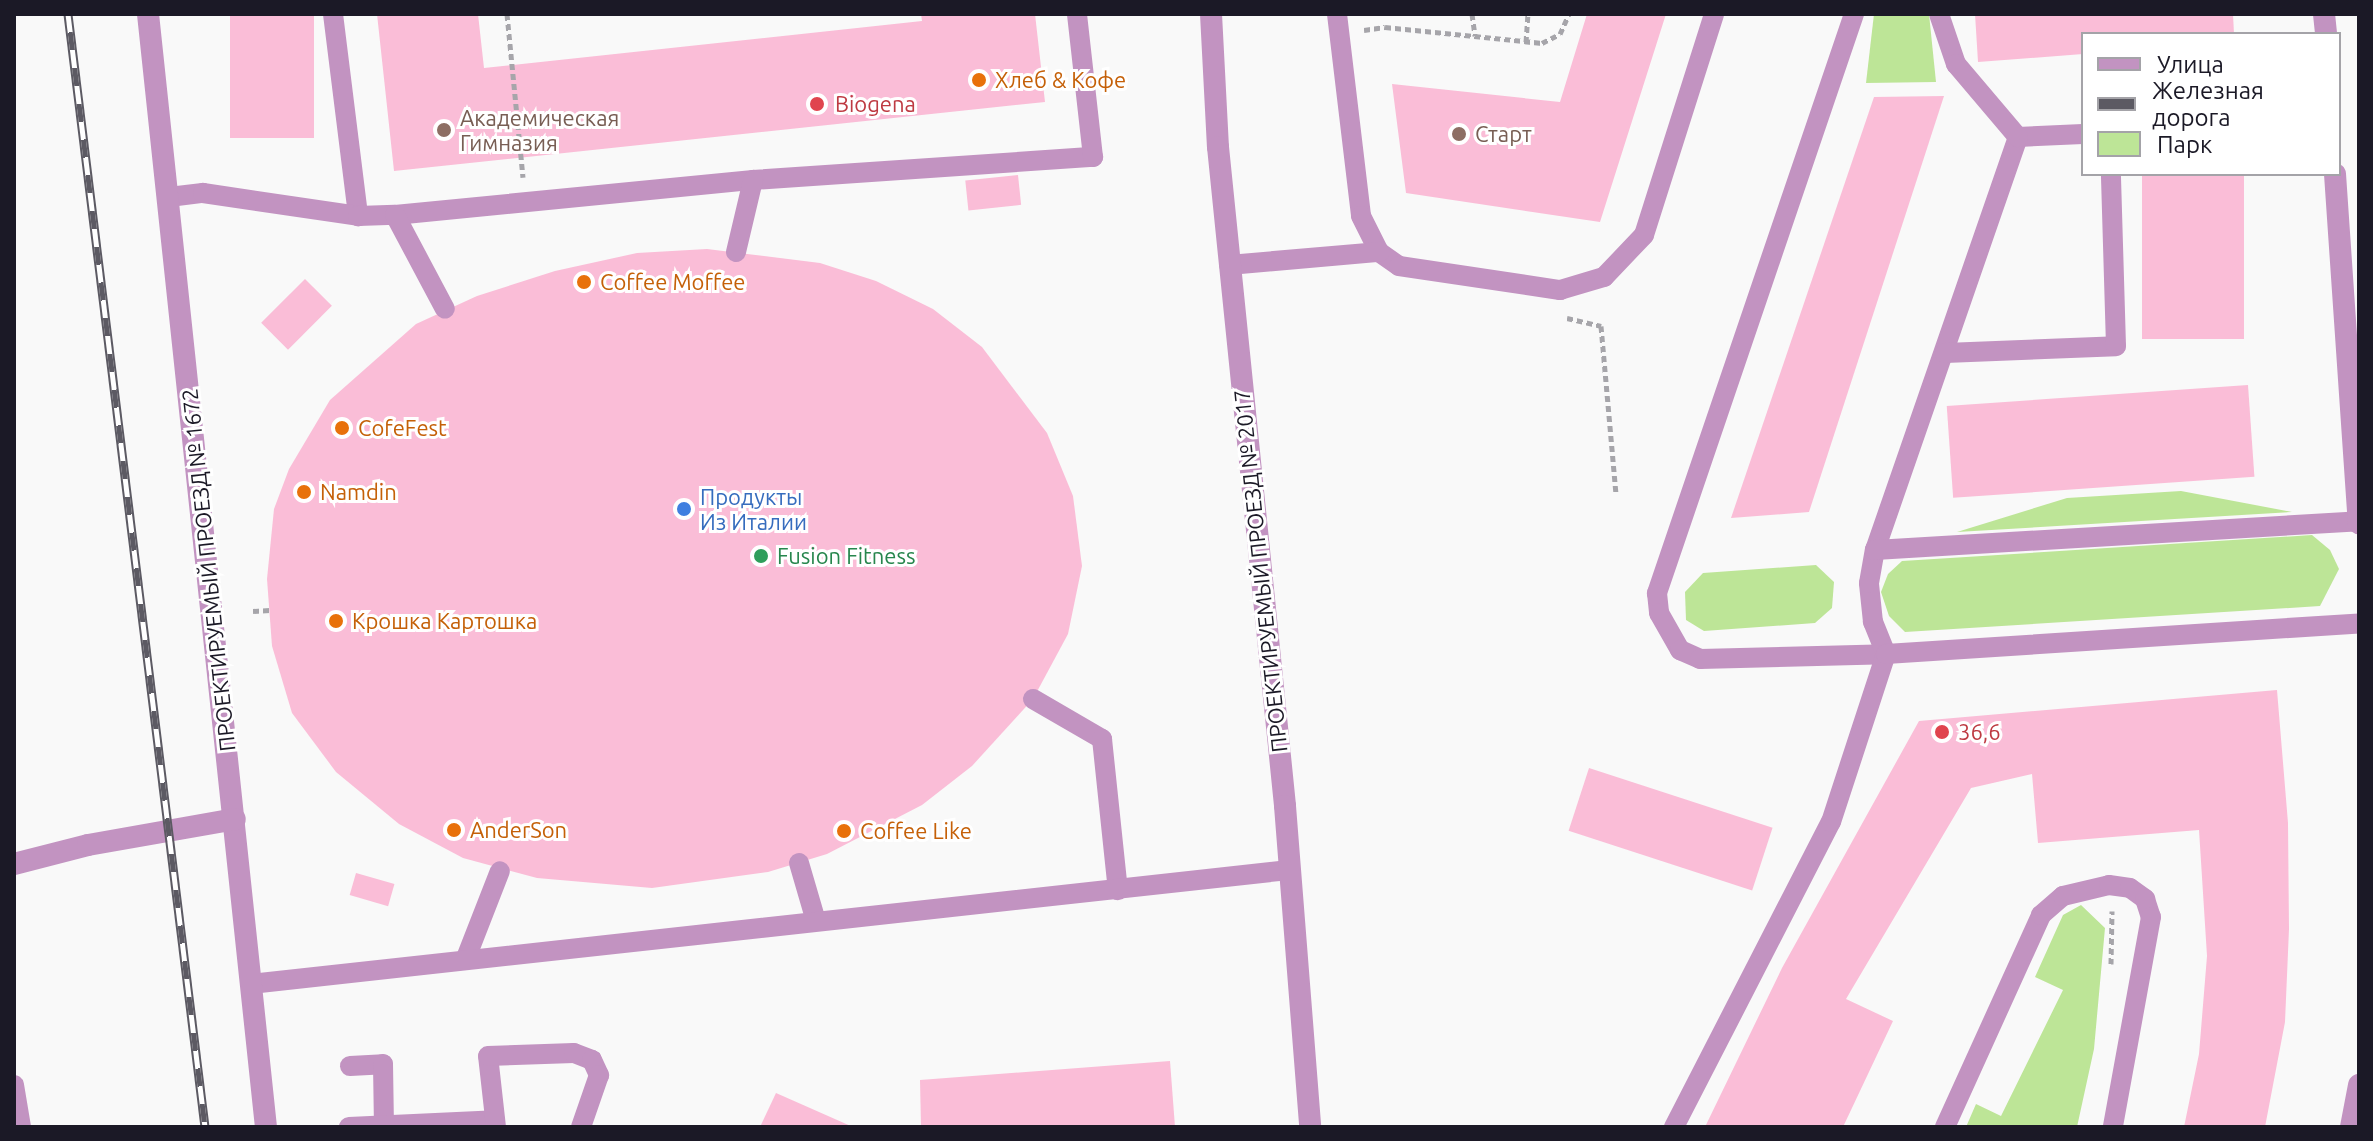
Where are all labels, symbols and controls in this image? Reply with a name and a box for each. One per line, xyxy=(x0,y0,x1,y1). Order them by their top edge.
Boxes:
legend xyxy=(2081,32,2341,176)
text: Улица xyxy=(2157,51,2224,78)
place label: Хлеб & Кофе xyxy=(995,67,1126,93)
marker: Хлеб & Кофе xyxy=(970,71,988,89)
text: Железная дорога xyxy=(2152,77,2264,131)
place label: Biogena xyxy=(835,91,916,117)
marker: Biogena xyxy=(806,93,828,115)
place label: Академическая Гимназия xyxy=(460,104,619,156)
marker: Академическая Гимназия xyxy=(435,121,453,139)
place label: Старт xyxy=(1475,121,1532,147)
marker: Старт xyxy=(1450,125,1468,143)
text: Парк xyxy=(2157,131,2212,158)
place label: Coffee Moffee xyxy=(600,269,745,295)
marker: Coffee Moffee xyxy=(575,273,593,291)
street label: ПРОЕКТИРУЕМЫЙ ПРОЕЗД № 1672 xyxy=(176,387,240,753)
street label: ПРОЕКТИРУЕМЫЙ ПРОЕЗД № 2017 xyxy=(1228,388,1292,754)
place label: CofeFest xyxy=(358,415,447,441)
marker: CofeFest xyxy=(333,419,351,437)
place label: Namdin xyxy=(320,479,397,505)
marker: Namdin xyxy=(295,483,313,501)
place label: Продукты Из Италии xyxy=(700,483,807,534)
marker: Продукты Из Италии xyxy=(675,500,693,518)
place label: Fusion Fitness xyxy=(777,543,916,569)
marker: Fusion Fitness xyxy=(752,547,770,565)
place label: Крошка Картошка xyxy=(352,608,537,634)
marker: Крошка Картошка xyxy=(327,612,345,630)
place label: 36,6 xyxy=(1958,719,2001,745)
marker: 36,6 xyxy=(1933,723,1951,741)
place label: AnderSon xyxy=(470,817,567,843)
place label: Coffee Like xyxy=(860,818,972,844)
marker: AnderSon xyxy=(445,821,463,839)
marker: Coffee Like xyxy=(835,822,853,840)

